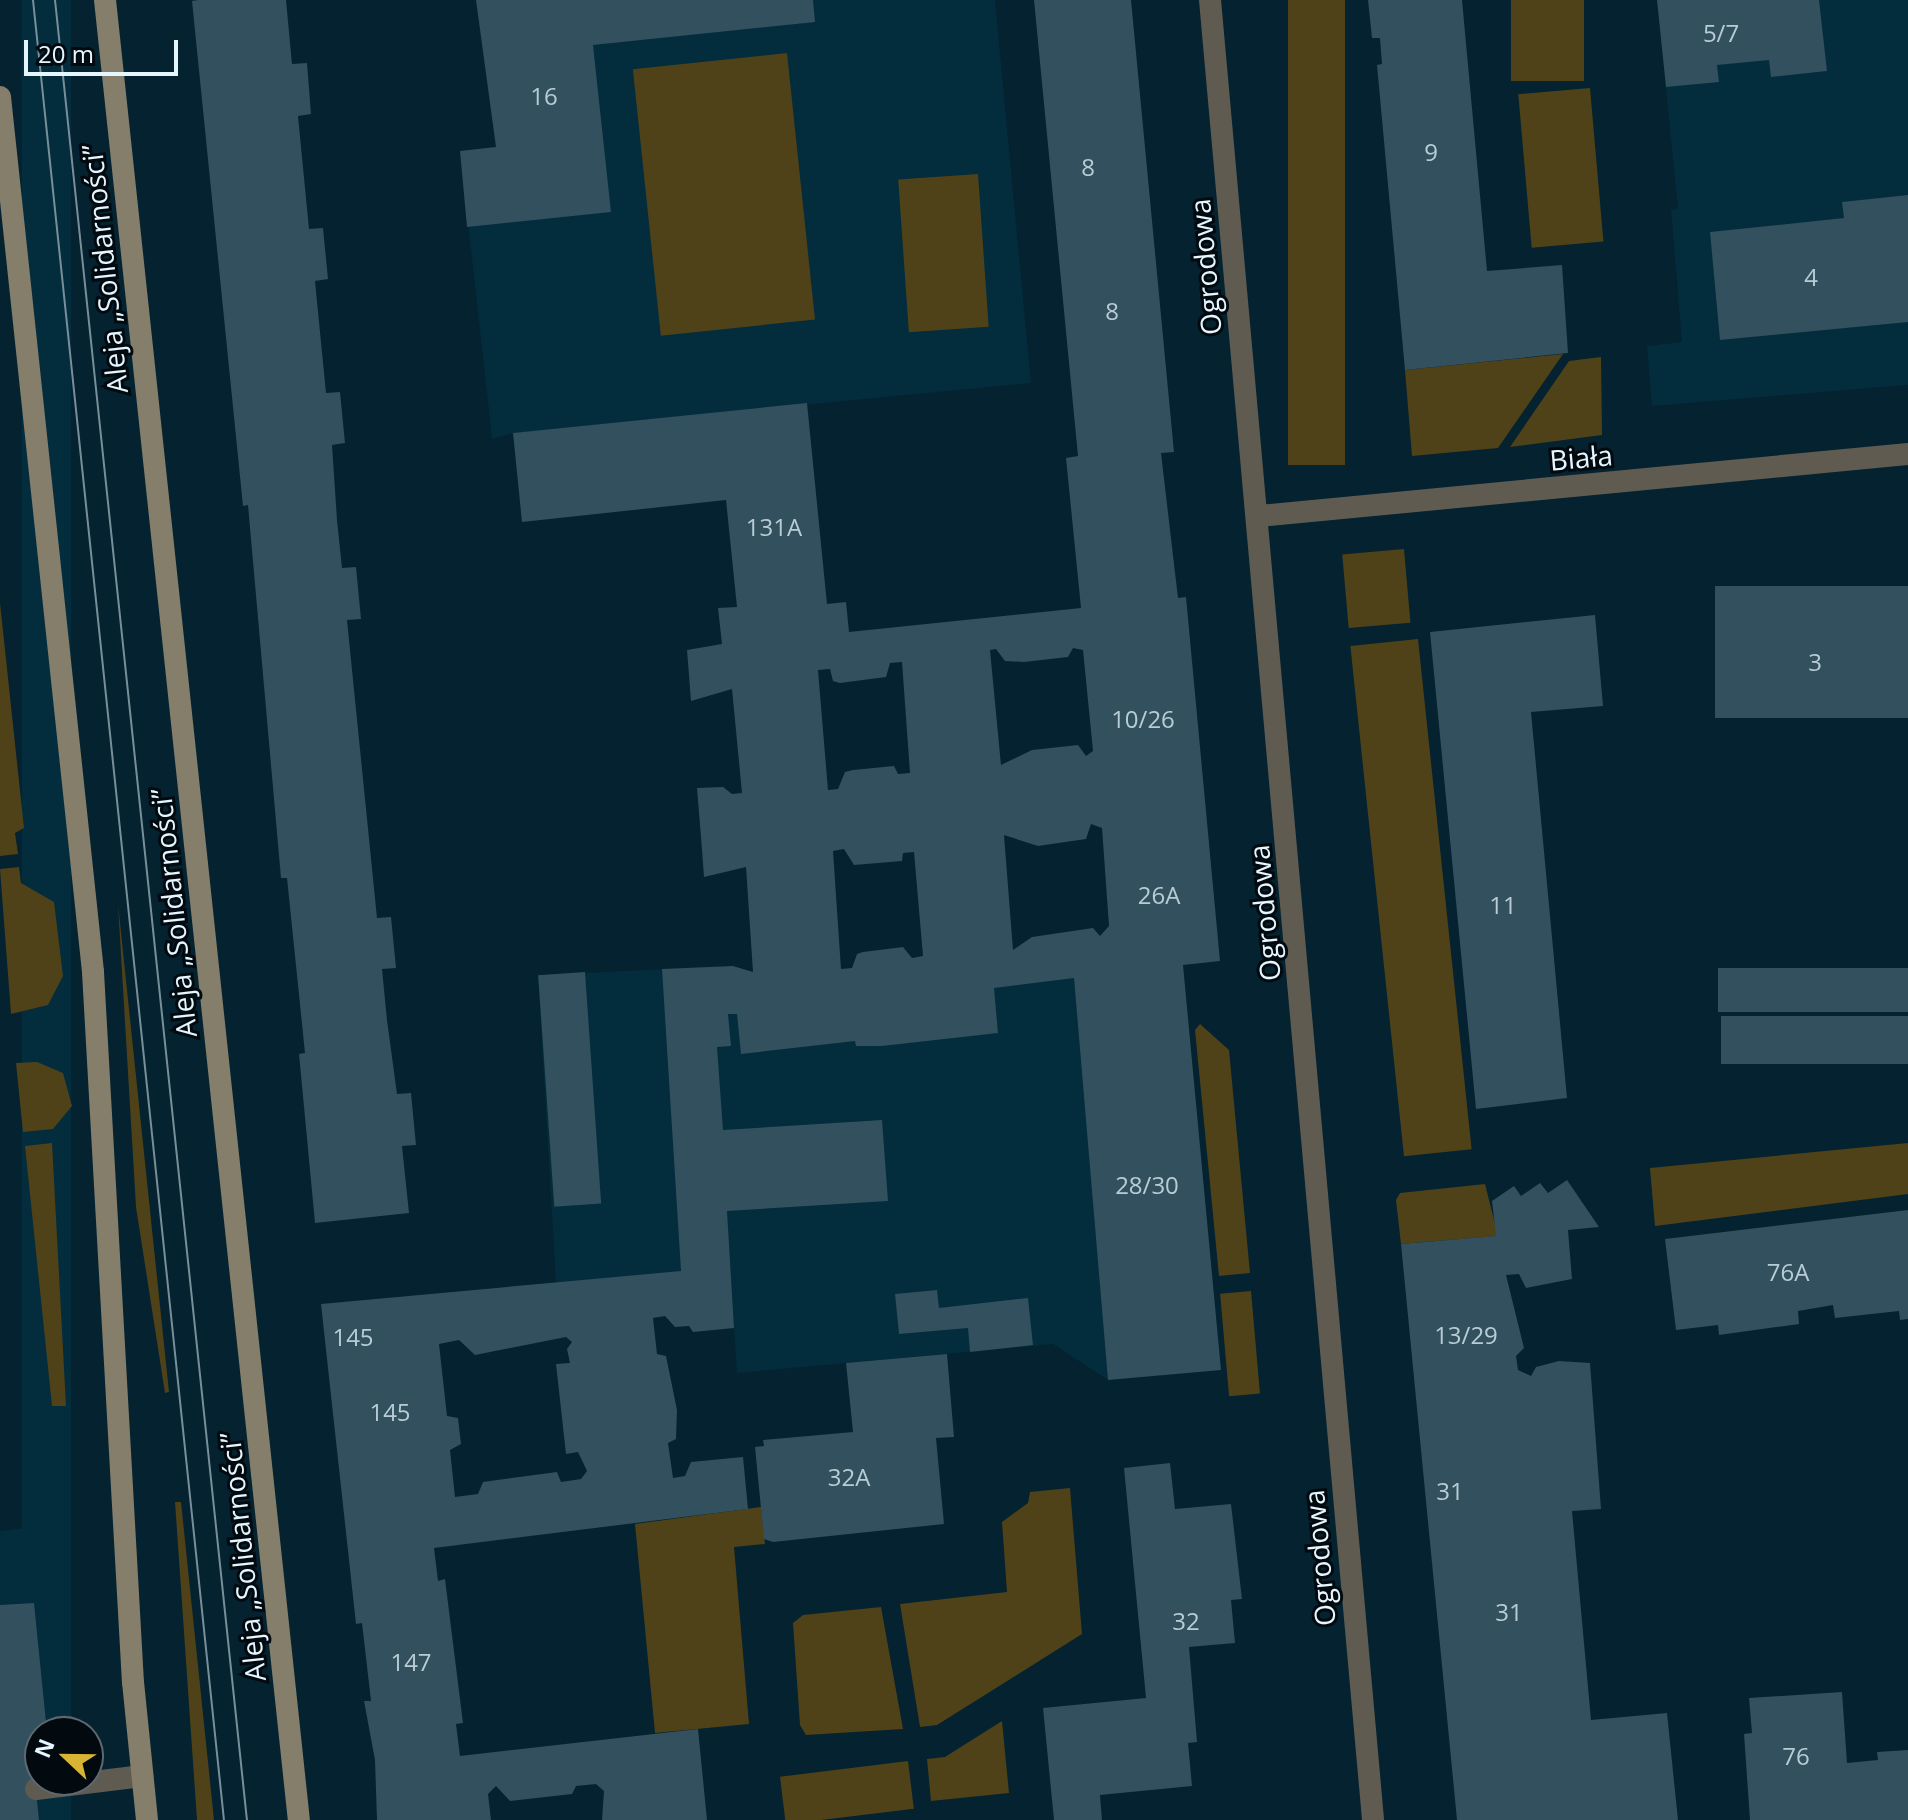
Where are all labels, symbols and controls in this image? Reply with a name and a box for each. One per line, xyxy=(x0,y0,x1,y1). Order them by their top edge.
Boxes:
house number: 5/7 xyxy=(1703,19,1739,47)
scale bar xyxy=(28,24,182,74)
text: 20 m xyxy=(38,37,94,70)
house number: 16 xyxy=(530,82,558,110)
house number: 9 xyxy=(1424,138,1438,166)
street label: Aleja „Solidarności” xyxy=(74,143,134,395)
house number: 8 xyxy=(1081,153,1095,181)
street label: Ogrodowa xyxy=(1182,198,1228,336)
house number: 4 xyxy=(1804,263,1818,291)
house number: 8 xyxy=(1105,297,1119,325)
street label: Biała xyxy=(1548,438,1614,476)
house number: 131A xyxy=(746,513,802,541)
house number: 3 xyxy=(1808,648,1822,676)
house number: 10/26 xyxy=(1111,705,1175,733)
street label: Aleja „Solidarności” xyxy=(143,787,203,1039)
street label: Ogrodowa xyxy=(1241,844,1287,982)
house number: 26A xyxy=(1138,881,1180,909)
house number: 11 xyxy=(1489,891,1517,919)
house number: 28/30 xyxy=(1115,1171,1179,1199)
house number: 76A xyxy=(1767,1258,1809,1286)
house number: 13/29 xyxy=(1434,1321,1498,1349)
house number: 145 xyxy=(332,1323,374,1351)
house number: 145 xyxy=(369,1398,411,1426)
street label: Aleja „Solidarności” xyxy=(212,1431,272,1683)
house number: 32A xyxy=(828,1463,870,1491)
house number: 31 xyxy=(1436,1477,1464,1505)
street label: Ogrodowa xyxy=(1296,1489,1342,1627)
house number: 31 xyxy=(1495,1598,1523,1626)
house number: 32 xyxy=(1172,1607,1200,1635)
house number: 147 xyxy=(390,1648,432,1676)
north arrow xyxy=(24,1716,104,1796)
text: N xyxy=(26,1734,61,1762)
house number: 76 xyxy=(1782,1742,1810,1770)

